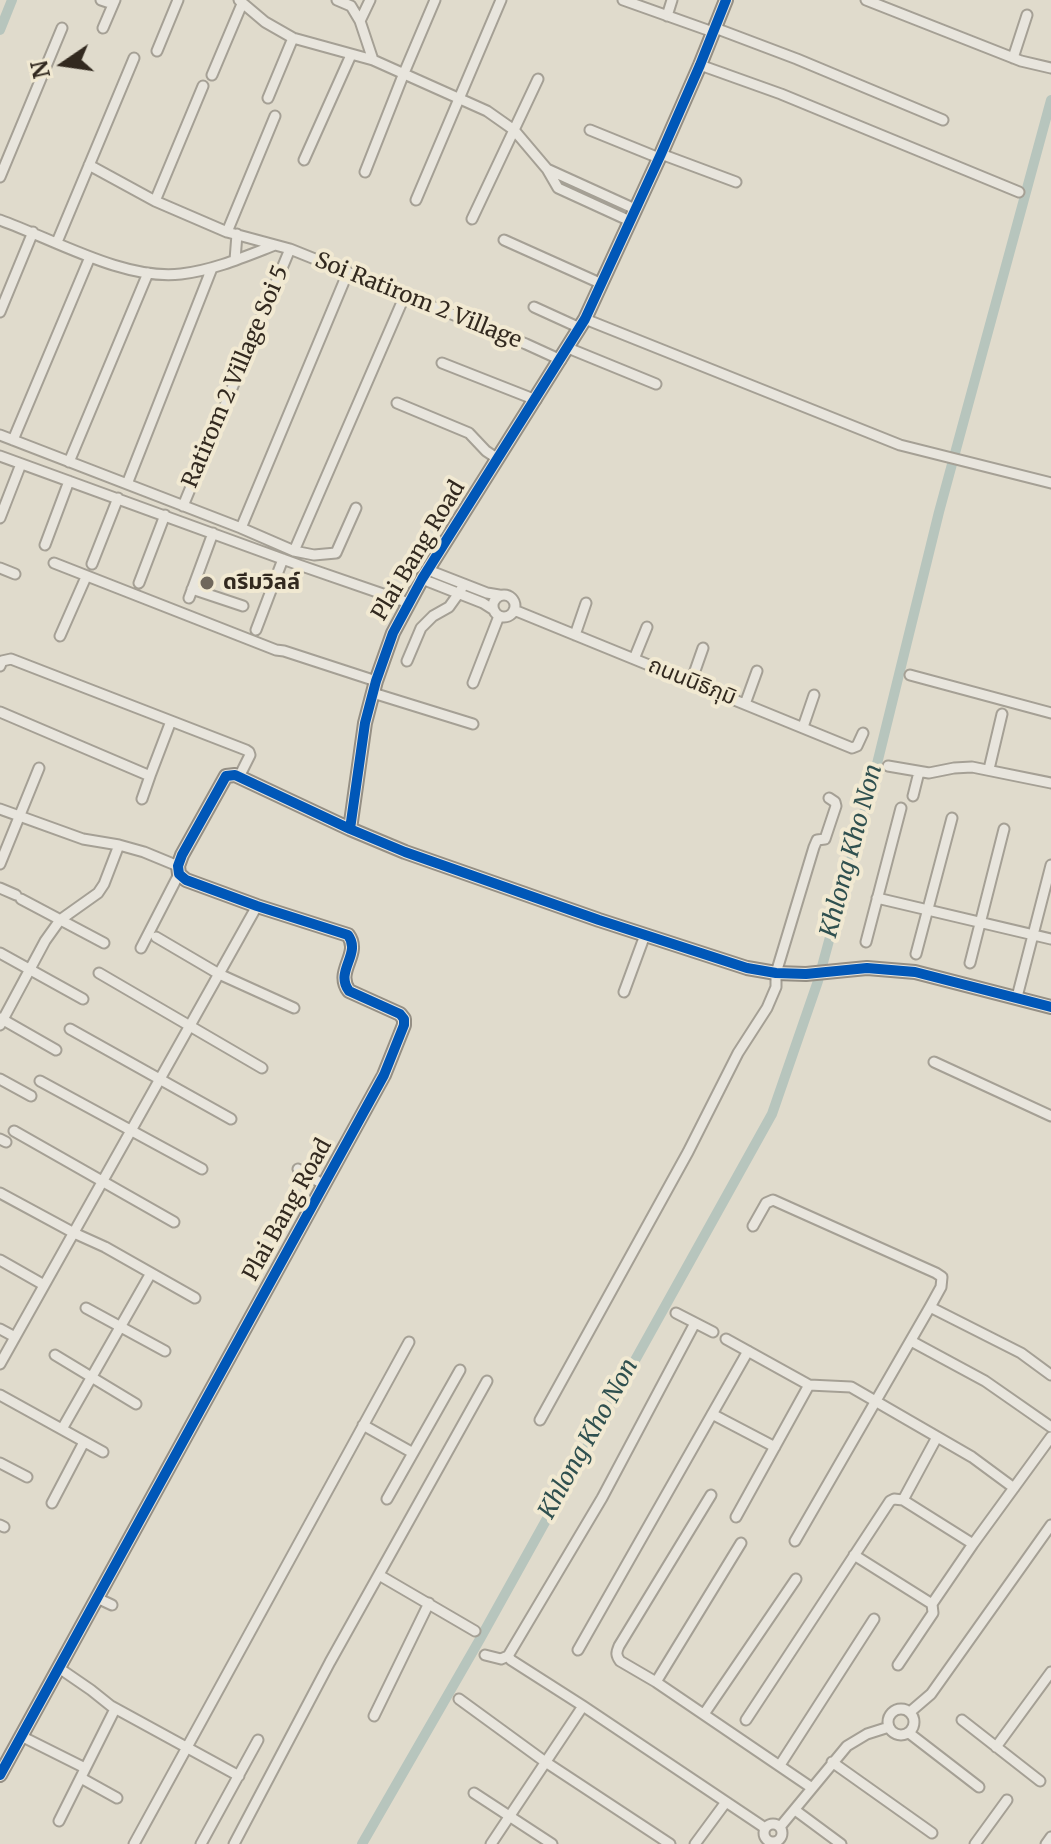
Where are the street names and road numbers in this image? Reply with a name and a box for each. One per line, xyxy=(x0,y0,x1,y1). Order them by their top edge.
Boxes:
street label: Soi Ratirom 2 Village xyxy=(311,247,525,355)
street label: Ratirom 2 Village Soi 5 xyxy=(177,262,295,492)
street label: Plai Bang Road xyxy=(367,476,471,626)
street label: ถนนนิธิภุมิ xyxy=(644,652,740,712)
street label: Plai Bang Road xyxy=(238,1134,338,1286)

